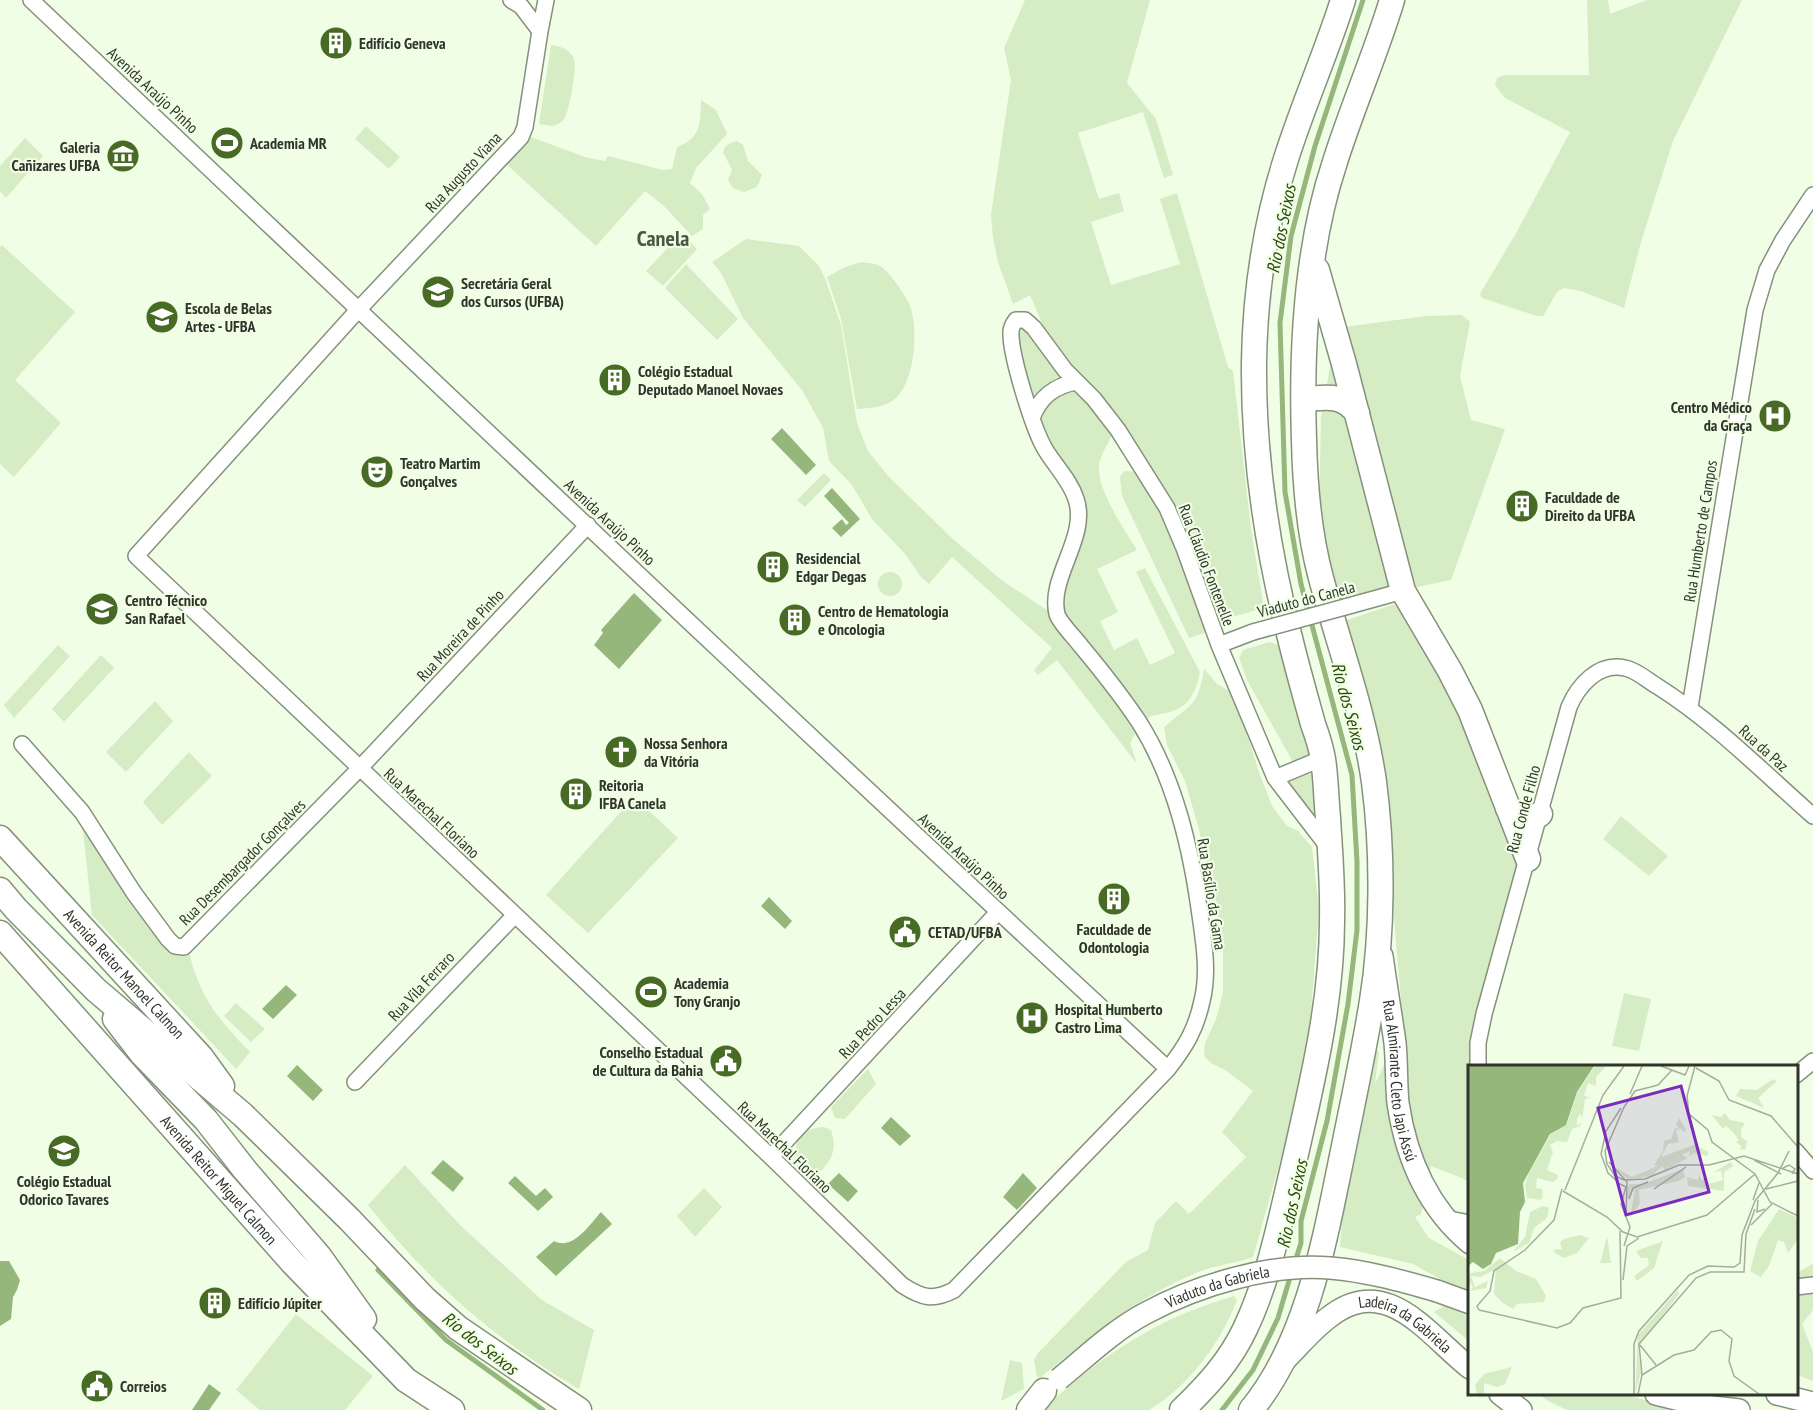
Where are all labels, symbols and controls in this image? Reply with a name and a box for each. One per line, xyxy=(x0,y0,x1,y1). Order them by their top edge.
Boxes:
building icon: Edifício Geneva xyxy=(318,25,354,61)
place label: Edifício Geneva xyxy=(359,33,446,53)
street label: Avenida Araújo Pinho xyxy=(103,43,203,137)
sports icon: Academia MR xyxy=(209,125,245,161)
street label: Rua Augusto Viana xyxy=(421,128,505,216)
place label: Academia MR xyxy=(249,133,327,153)
place label: Galeria Cañizares UFBA xyxy=(12,137,101,175)
museum icon: Galeria Cañizares UFBA xyxy=(105,138,141,174)
water label: Rio dos Seixos xyxy=(1261,181,1301,275)
district label: Canela xyxy=(637,224,689,252)
place label: Secretária Geral dos Cursos (UFBA) xyxy=(461,273,564,311)
school or university icon: Secretária Geral dos Cursos (UFBA) xyxy=(420,274,456,310)
place label: Escola de Belas Artes - UFBA xyxy=(184,298,272,336)
school or university icon: Escola de Belas Artes - UFBA xyxy=(144,299,180,335)
place label: Colégio Estadual Deputado Manoel Novaes xyxy=(638,361,783,399)
building icon: Colégio Estadual Deputado Manoel Novaes xyxy=(597,362,633,398)
place label: Centro Médico da Graça xyxy=(1671,397,1752,435)
hospital icon: Centro Médico da Graça xyxy=(1757,398,1793,434)
place label: Teatro Martim Gonçalves xyxy=(400,453,480,491)
theatre icon: Teatro Martim Gonçalves xyxy=(359,454,395,490)
street label: Rua Humberto de Campos xyxy=(1679,459,1721,603)
street label: Avenida Araújo Pinho xyxy=(560,475,660,569)
place label: Faculdade de Direito da UFBA xyxy=(1545,487,1636,525)
building icon: Faculdade de Direito da UFBA xyxy=(1504,488,1540,524)
street label: Rua Cláudio Fontenelle xyxy=(1175,501,1239,629)
place label: Residencial Edgar Degas xyxy=(796,548,867,586)
building icon: Residencial Edgar Degas xyxy=(755,549,791,585)
street label: Viaduto do Canela xyxy=(1254,576,1357,622)
street label: Rua Moreira de Pinho xyxy=(412,585,508,685)
place label: Centro Técnico San Rafael xyxy=(125,590,207,628)
school or university icon: Centro Técnico San Rafael xyxy=(84,591,120,627)
place label: Centro de Hematologia e Oncologia xyxy=(818,601,949,639)
building icon: Centro de Hematologia e Oncologia xyxy=(777,602,813,638)
water label: Rio dos Seixos xyxy=(1326,660,1372,754)
street label: Rua da Paz xyxy=(1735,720,1793,776)
place label: Nossa Senhora da Vitória xyxy=(644,733,728,771)
church icon: Nossa Senhora da Vitória xyxy=(603,734,639,770)
street label: Rua Conde Filho xyxy=(1502,763,1544,855)
street label: Rua Marechal Floriano xyxy=(380,764,484,863)
place label: Reitoria IFBA Canela xyxy=(599,775,667,813)
building icon: Reitoria IFBA Canela xyxy=(558,776,594,812)
street label: Rua Desembargador Gonçalves xyxy=(175,795,309,929)
street label: Avenida Araújo Pinho xyxy=(914,809,1014,903)
street label: Rua Basílio da Gama xyxy=(1193,837,1231,951)
building icon: Faculdade de Odontologia xyxy=(1096,881,1132,917)
street label: Avenida Reitor Manoel Calmon xyxy=(60,904,189,1043)
public building icon: CETAD/UFBA xyxy=(887,914,923,950)
place label: Faculdade de Odontologia xyxy=(1077,919,1152,957)
place label: CETAD/UFBA xyxy=(928,922,1003,942)
street label: Rua Vila Ferraro xyxy=(384,947,458,1025)
place label: Academia Tony Granjo xyxy=(673,973,740,1011)
sports icon: Academia Tony Granjo xyxy=(633,974,669,1010)
street label: Rua Pedro Lessa xyxy=(834,984,910,1062)
place label: Hospital Humberto Castro Lima xyxy=(1055,999,1163,1037)
street label: Rua Almirante Cleto Japi Assú xyxy=(1379,999,1422,1164)
hospital icon: Hospital Humberto Castro Lima xyxy=(1014,1000,1050,1036)
place label: Conselho Estadual de Cultura da Bahia xyxy=(593,1042,703,1080)
public building icon: Conselho Estadual de Cultura da Bahia xyxy=(708,1043,744,1079)
inset map xyxy=(1468,1065,1798,1395)
street label: Rua Marechal Floriano xyxy=(734,1097,836,1197)
street label: Avenida Reitor Miguel Calmon xyxy=(156,1111,282,1249)
school or university icon: Colégio Estadual Odorico Tavares xyxy=(46,1133,82,1169)
water label: Rio dos Seixos xyxy=(1271,1156,1313,1250)
place label: Colégio Estadual Odorico Tavares xyxy=(17,1171,111,1209)
street label: Viaduto da Gabriela xyxy=(1161,1261,1271,1313)
building icon: Edifício Júpiter xyxy=(197,1285,233,1321)
street label: Ladeira da Gabriela xyxy=(1357,1291,1456,1357)
place label: Edifício Júpiter xyxy=(238,1293,322,1313)
water label: Rio dos Seixos xyxy=(438,1306,524,1381)
public building icon: Correios xyxy=(79,1368,115,1404)
place label: Correios xyxy=(120,1376,167,1396)

